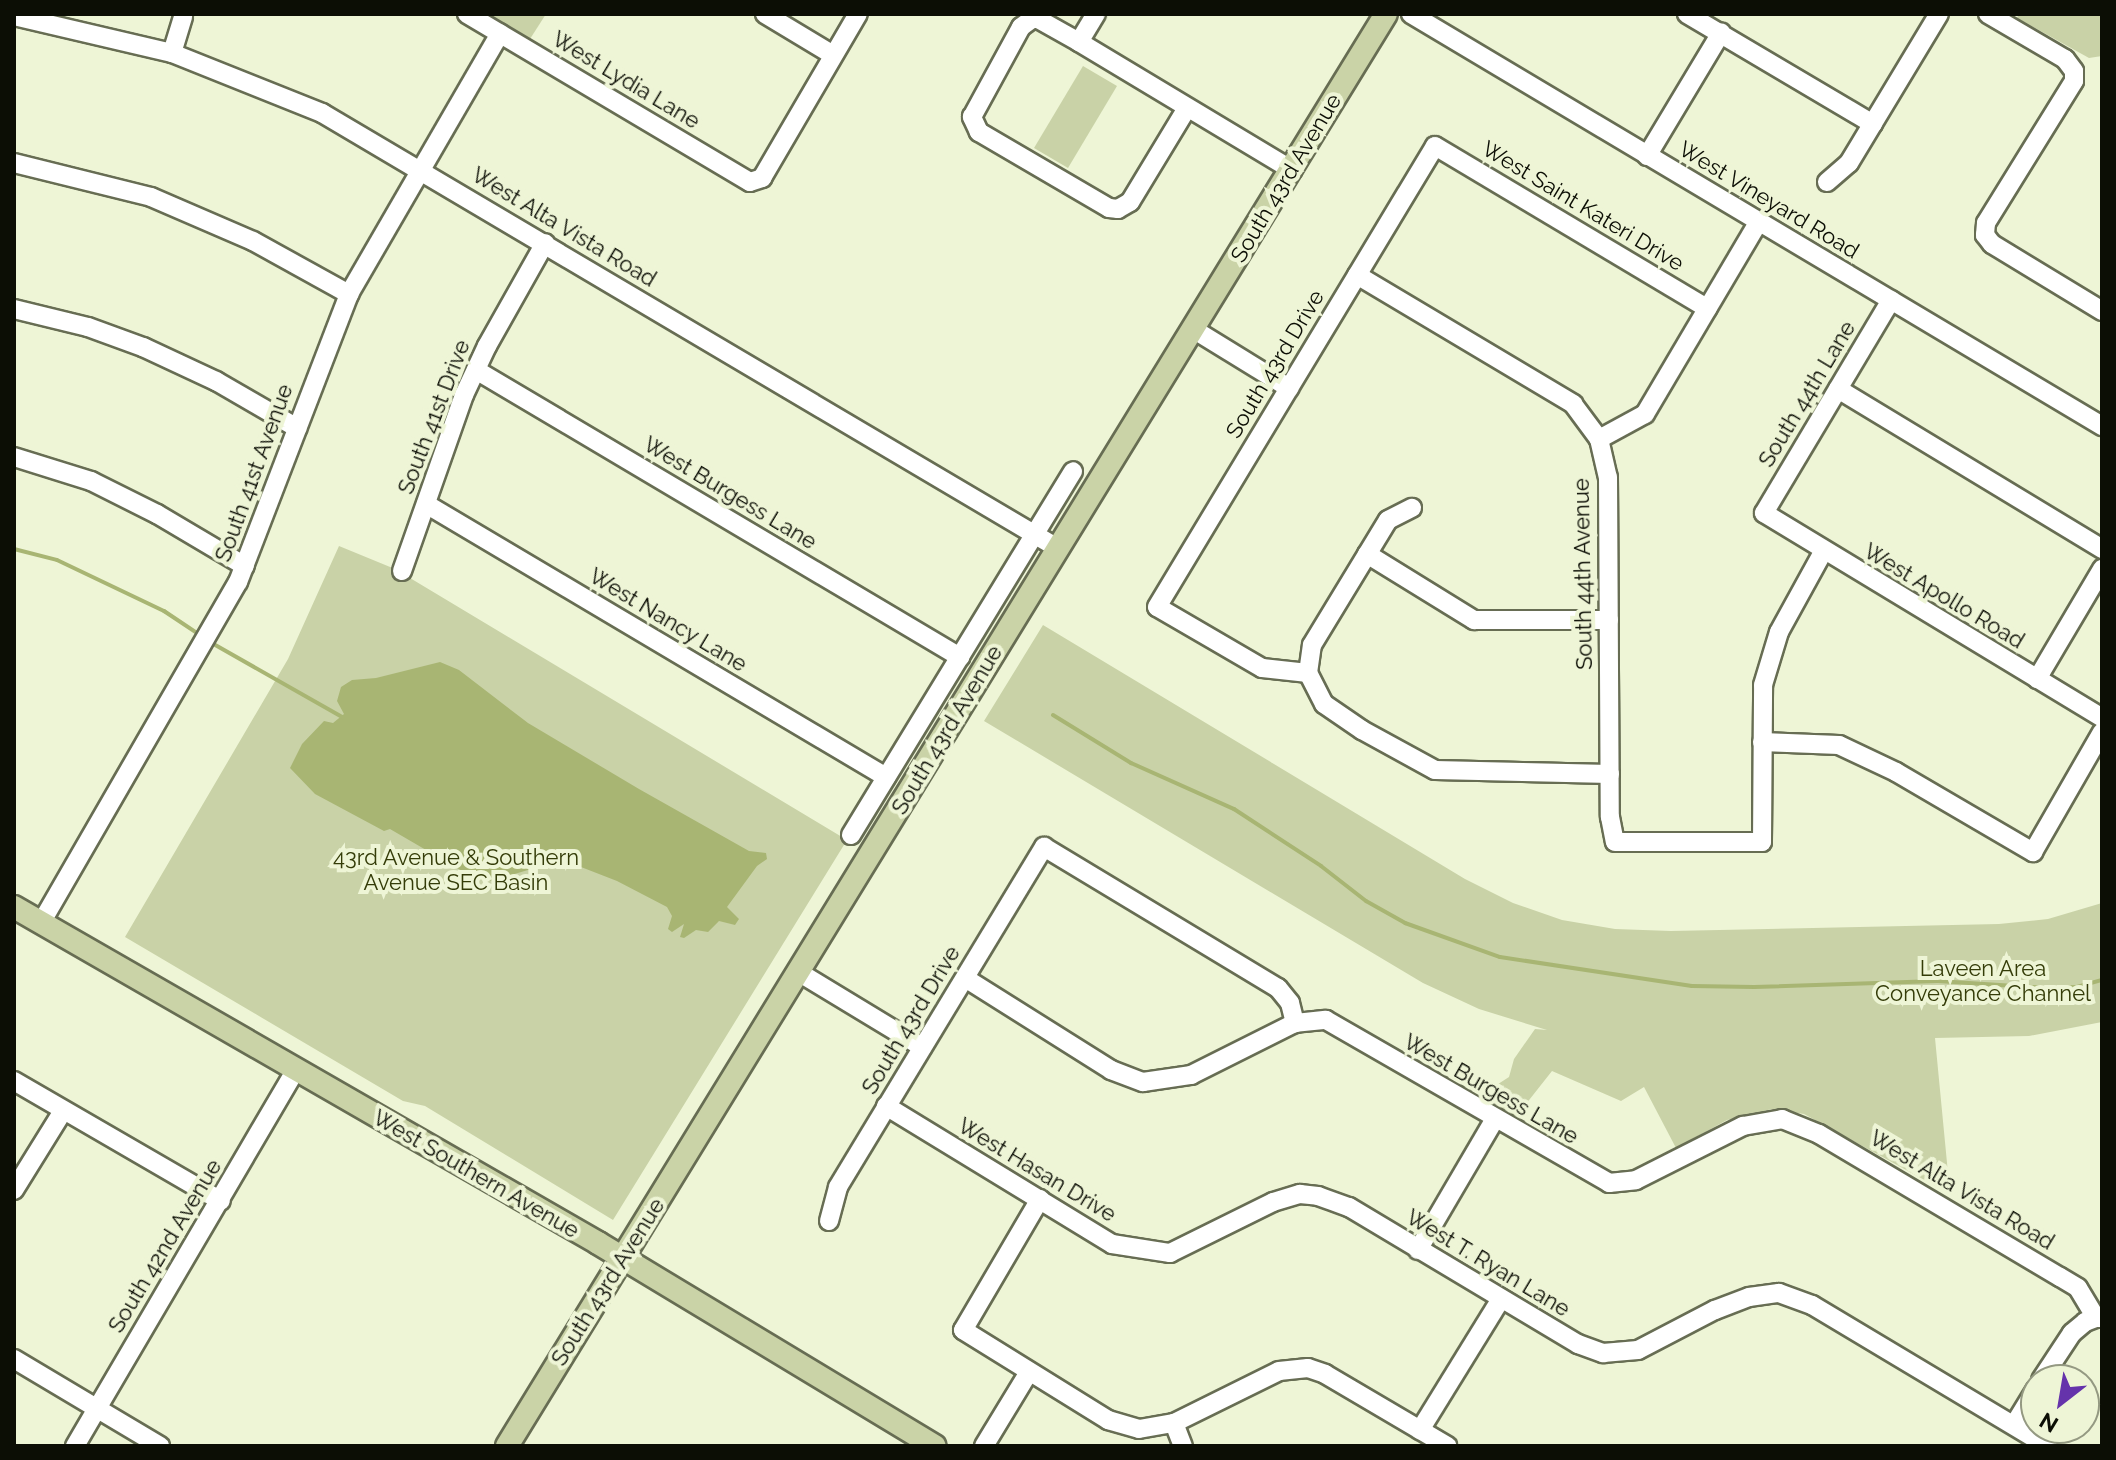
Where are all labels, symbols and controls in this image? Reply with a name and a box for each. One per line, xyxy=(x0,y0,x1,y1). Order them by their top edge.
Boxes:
street label: West Lydia Lane xyxy=(548,26,704,134)
street label: South 43rd Avenue xyxy=(1225,88,1347,268)
street label: West Saint Kateri Drive xyxy=(1477,135,1689,277)
street label: West Vineyard Road xyxy=(1674,136,1864,264)
street label: West Alta Vista Road xyxy=(466,161,662,293)
street label: South 43rd Drive xyxy=(1220,285,1330,443)
street label: South 44th Lane xyxy=(1753,316,1861,472)
street label: South 41st Drive xyxy=(392,336,476,498)
street label: South 41st Avenue xyxy=(210,380,298,566)
street label: West Burgess Lane xyxy=(639,431,821,555)
street label: South 44th Avenue xyxy=(1568,478,1598,670)
street label: West Apollo Road xyxy=(1859,538,2029,654)
street label: West Nancy Lane xyxy=(584,562,752,678)
street label: South 43rd Avenue xyxy=(886,640,1008,820)
park label: 43rd Avenue & Southern Avenue SEC Basin xyxy=(333,844,579,896)
street label: South 43rd Drive xyxy=(856,941,966,1099)
park label: Laveen Area Conveyance Channel xyxy=(1875,955,2091,1006)
street label: West Burgess Lane xyxy=(1399,1028,1583,1150)
street label: West Southern Avenue xyxy=(368,1104,584,1244)
street label: West Hasan Drive xyxy=(953,1112,1121,1228)
street label: West Alta Vista Road xyxy=(1864,1124,2060,1256)
street label: South 42nd Avenue xyxy=(103,1154,227,1338)
street label: South 43rd Avenue xyxy=(546,1193,670,1371)
street label: West T. Ryan Lane xyxy=(1401,1204,1575,1322)
north arrow xyxy=(2020,1364,2100,1444)
text: N xyxy=(2035,1407,2063,1438)

